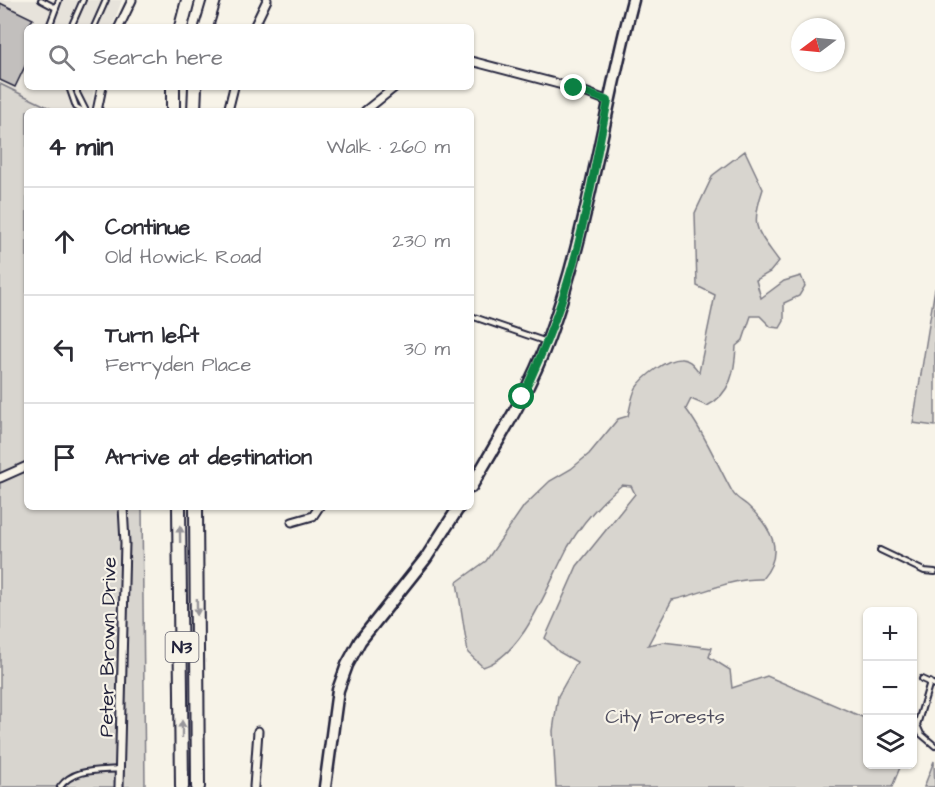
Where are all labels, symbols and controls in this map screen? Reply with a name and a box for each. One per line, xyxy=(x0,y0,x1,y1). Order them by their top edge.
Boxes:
north arrow xyxy=(791,18,845,72)
search box xyxy=(24,24,474,90)
icon: search xyxy=(45,41,78,74)
text: Search here xyxy=(93,42,223,73)
route end xyxy=(560,74,586,100)
text: 4 min xyxy=(48,129,113,165)
text: Walk · 260 m xyxy=(327,133,450,161)
text: Continue xyxy=(105,212,190,243)
icon: ahead xyxy=(48,225,81,258)
text: 230 m xyxy=(392,227,450,255)
text: Old Howick Road xyxy=(105,243,261,271)
text: Turn left xyxy=(105,320,199,351)
icon: left xyxy=(48,333,81,366)
text: 30 m xyxy=(404,335,450,363)
text: Ferryden Place xyxy=(105,351,251,379)
route start xyxy=(508,383,534,409)
icon: arrive xyxy=(48,441,81,474)
text: Arrive at destination xyxy=(105,442,312,473)
one-way arrow xyxy=(175,524,184,543)
street label: Peter Brown Drive xyxy=(92,556,124,737)
one-way arrow xyxy=(192,598,202,617)
map controls xyxy=(863,607,917,769)
button: + xyxy=(863,607,917,661)
road number: N3 xyxy=(166,632,198,662)
button: − xyxy=(863,661,917,715)
park label: City Forests xyxy=(605,703,725,732)
button: layers xyxy=(863,715,917,769)
one-way arrow xyxy=(177,719,187,738)

